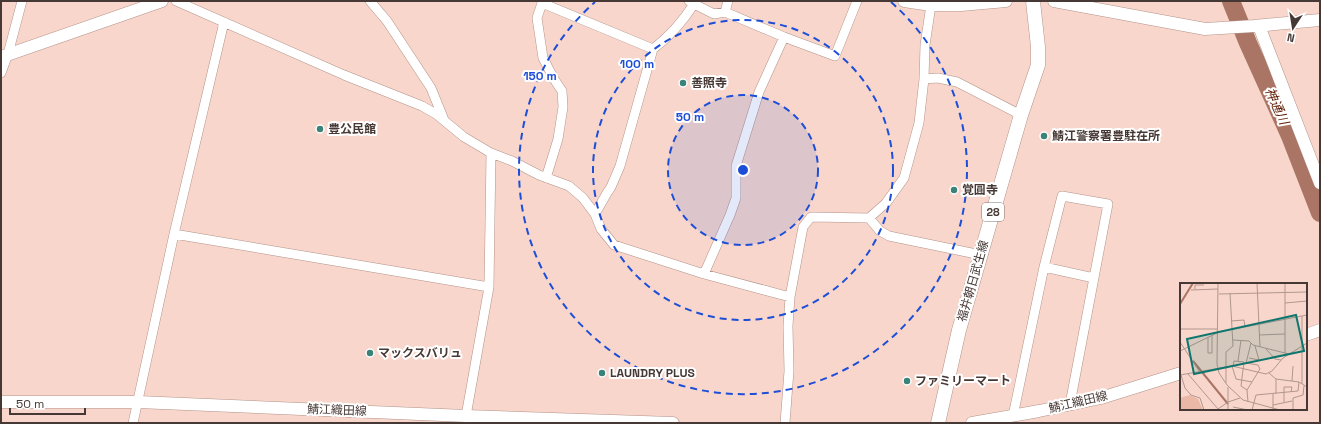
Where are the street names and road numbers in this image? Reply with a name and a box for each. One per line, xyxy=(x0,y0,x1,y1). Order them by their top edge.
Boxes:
road number: 28 xyxy=(982,203,1004,221)
street label: 福井朝日武生線 xyxy=(954,238,992,324)
street label: 鯖江織田線 xyxy=(1047,387,1109,417)
street label: 鯖江織田線 xyxy=(307,401,367,419)

